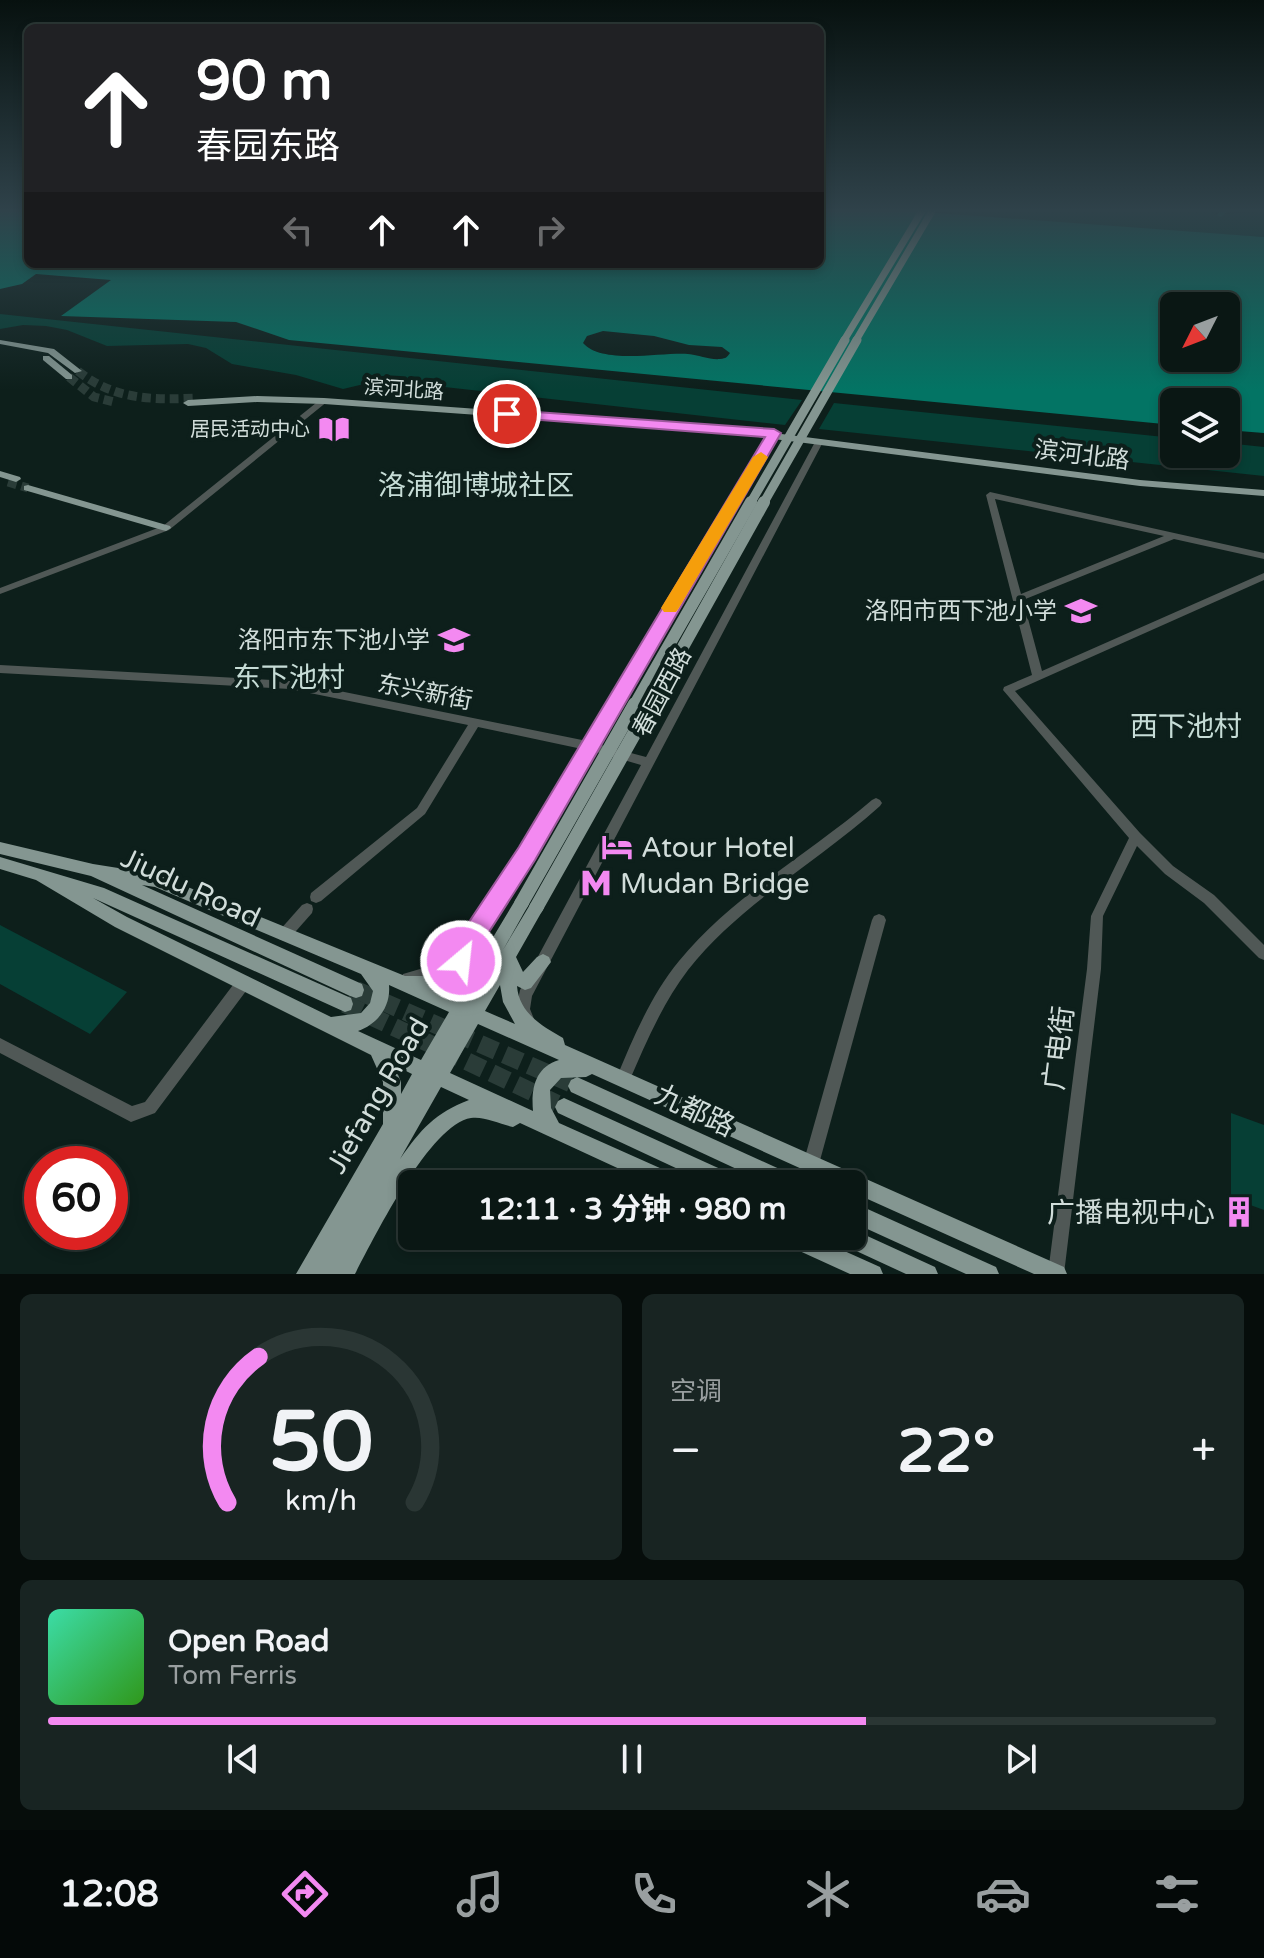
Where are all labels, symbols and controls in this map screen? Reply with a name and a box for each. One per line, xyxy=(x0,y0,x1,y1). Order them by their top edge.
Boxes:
text: 90 m xyxy=(196,48,332,115)
icon: ahead xyxy=(64,56,168,160)
text: 春园东路 xyxy=(196,125,340,168)
icon: left xyxy=(276,208,320,252)
icon: ahead xyxy=(360,208,404,252)
icon: ahead xyxy=(444,208,488,252)
icon: right xyxy=(528,208,572,252)
north arrow xyxy=(1160,292,1240,372)
map controls xyxy=(1160,292,1240,468)
street label: 滨河北路 xyxy=(363,375,445,405)
pin xyxy=(473,380,541,448)
button: layers xyxy=(1160,388,1240,468)
icon: arrive xyxy=(485,392,529,436)
library icon: 居民活动中心 xyxy=(317,412,351,446)
place label: 居民活动中心 xyxy=(190,418,310,442)
street label: 滨河北路 xyxy=(1033,435,1131,476)
district label: 洛浦御博城社区 xyxy=(378,469,574,503)
school or university icon: 洛阳市西下池小学 xyxy=(1064,594,1098,628)
place label: 洛阳市西下池小学 xyxy=(865,597,1057,626)
school or university icon: 洛阳市东下池小学 xyxy=(437,623,471,657)
place label: 洛阳市东下池小学 xyxy=(238,626,430,655)
street label: 春园西路 xyxy=(627,643,698,741)
district label: 东下池村 xyxy=(233,661,345,695)
street label: 东兴新街 xyxy=(375,669,475,716)
district label: 西下池村 xyxy=(1130,710,1242,744)
hotel icon: Atour Hotel xyxy=(600,830,634,864)
place label: Atour Hotel xyxy=(641,831,795,865)
street label: Jiudu Road xyxy=(116,841,265,935)
metro station icon: Mudan Bridge xyxy=(579,866,613,900)
place label: Mudan Bridge xyxy=(620,867,810,901)
position arrow xyxy=(419,919,503,1003)
street label: 广电街 xyxy=(1037,1004,1081,1092)
street label: Jiefang Road xyxy=(320,1012,436,1179)
street label: 九都路 xyxy=(649,1078,740,1144)
speed limit sign: 60 xyxy=(24,1146,128,1250)
text: 12:11 · 3 分钟 · 980 m xyxy=(478,1191,786,1228)
building icon: 广播电视中心 xyxy=(1222,1195,1256,1229)
place label: 广播电视中心 xyxy=(1047,1196,1215,1230)
text: 空调 xyxy=(670,1376,722,1407)
text: 50 xyxy=(269,1393,373,1493)
text: 22° xyxy=(897,1416,995,1488)
text: − xyxy=(670,1425,701,1478)
text: + xyxy=(1191,1425,1216,1478)
text: km/h xyxy=(285,1484,357,1518)
text: Open Road xyxy=(168,1623,329,1660)
text: Tom Ferris xyxy=(168,1660,297,1691)
icon: previous xyxy=(221,1737,265,1781)
icon: pause xyxy=(610,1737,654,1781)
icon: next xyxy=(999,1737,1043,1781)
icon: directions xyxy=(277,1866,333,1922)
icon: music xyxy=(452,1866,508,1922)
icon: phone xyxy=(626,1866,682,1922)
icon: climate xyxy=(800,1866,856,1922)
icon: car xyxy=(975,1866,1031,1922)
icon: filters xyxy=(1149,1866,1205,1922)
text: 12:08 xyxy=(59,1873,159,1916)

